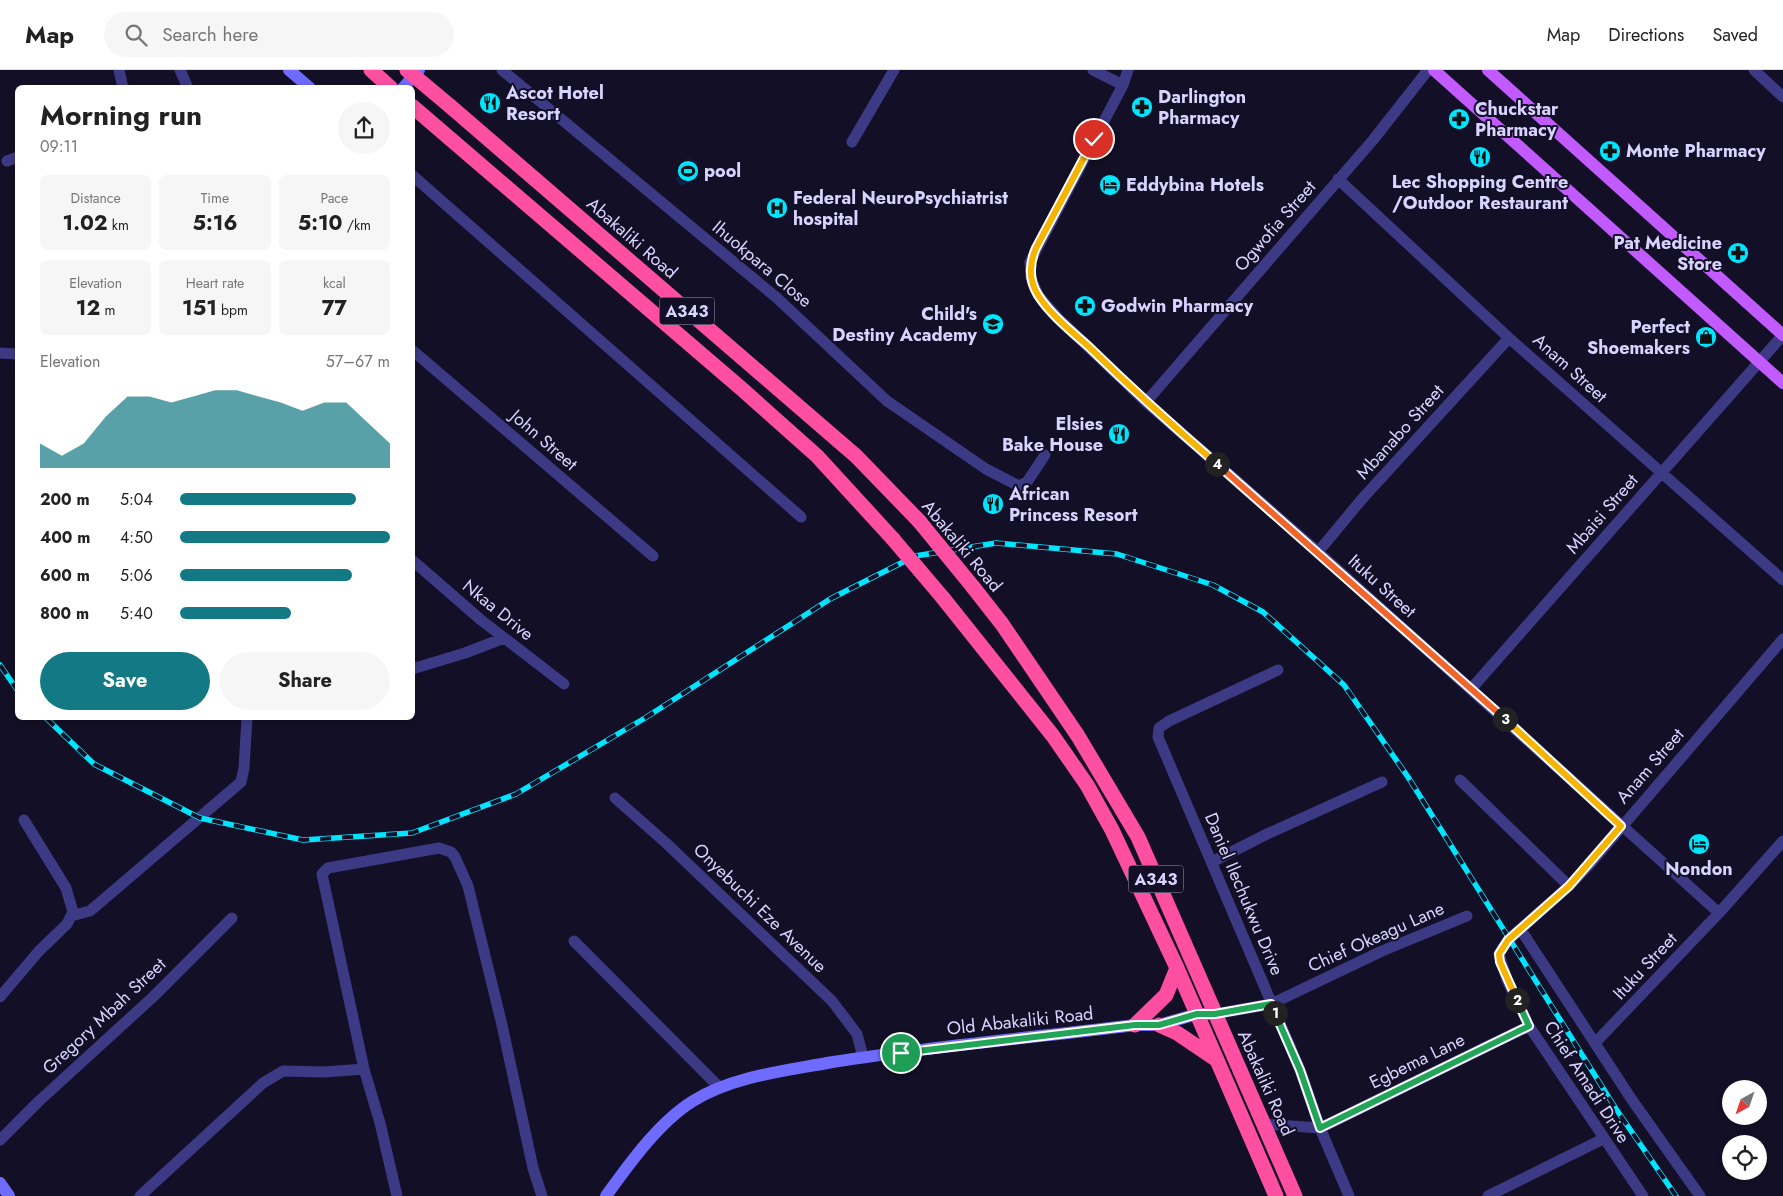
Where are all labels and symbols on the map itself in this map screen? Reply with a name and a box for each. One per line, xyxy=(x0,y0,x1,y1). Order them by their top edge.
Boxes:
place label: Ascot Hotel Resort xyxy=(505,80,604,127)
place label: Darlington Pharmacy xyxy=(1158,84,1246,131)
restaurant icon: Ascot Hotel Resort xyxy=(478,91,502,115)
pharmacy icon: Darlington Pharmacy xyxy=(1130,95,1154,119)
place label: Chuckstar Pharmacy xyxy=(1475,96,1559,143)
pharmacy icon: Chuckstar Pharmacy xyxy=(1447,107,1471,131)
pin xyxy=(1073,118,1115,160)
place label: Monte Pharmacy xyxy=(1626,138,1766,164)
pharmacy icon: Monte Pharmacy xyxy=(1598,139,1622,163)
restaurant icon: Lec Shopping Centre /Outdoor Restaurant xyxy=(1468,145,1492,169)
place label: pool xyxy=(704,158,741,184)
sports icon: pool xyxy=(676,159,700,183)
place label: Lec Shopping Centre /Outdoor Restaurant xyxy=(1392,169,1568,216)
place label: Eddybina Hotels xyxy=(1126,172,1264,198)
hotel icon: Eddybina Hotels xyxy=(1098,173,1122,197)
street label: Ogwofia Street xyxy=(1228,174,1322,277)
place label: Federal NeuroPsychiatrist hospital xyxy=(793,185,1008,232)
street label: Abakaliki Road xyxy=(581,191,683,285)
hospital icon: Federal NeuroPsychiatrist hospital xyxy=(765,196,789,220)
street label: Ihuokpara Close xyxy=(707,214,817,314)
place label: Pat Medicine Store xyxy=(1614,230,1722,277)
pharmacy icon: Pat Medicine Store xyxy=(1726,241,1750,265)
place label: Godwin Pharmacy xyxy=(1101,293,1254,319)
pharmacy icon: Godwin Pharmacy xyxy=(1073,294,1097,318)
road number: A343 xyxy=(660,298,714,325)
place label: Child's Destiny Academy xyxy=(832,301,978,348)
school or university icon: Child's Destiny Academy xyxy=(981,312,1005,336)
place label: Perfect Shoemakers xyxy=(1587,314,1690,361)
shop icon: Perfect Shoemakers xyxy=(1694,325,1718,349)
street label: Anam Street xyxy=(1527,327,1614,409)
street label: Mbanabo Street xyxy=(1350,378,1450,485)
street label: John Street xyxy=(503,402,584,477)
place label: Elsies Bake House xyxy=(1002,411,1103,458)
restaurant icon: Elsies Bake House xyxy=(1107,422,1131,446)
pin: 4 xyxy=(1204,452,1230,476)
street label: Mbaisi Street xyxy=(1560,468,1645,560)
place label: African Princess Resort xyxy=(1008,481,1138,528)
restaurant icon: African Princess Resort xyxy=(981,492,1005,516)
street label: Abakaliki Road xyxy=(916,494,1008,598)
street label: Ituku Street xyxy=(1342,548,1422,624)
street label: Nkaa Drive xyxy=(457,573,539,647)
pin: 3 xyxy=(1492,706,1518,732)
street label: Anam Street xyxy=(1610,722,1691,809)
street label: Daniel Ilechukwu Drive xyxy=(1198,809,1290,979)
hotel icon: Nondon xyxy=(1687,832,1711,856)
street label: Onyebuchi Eze Avenue xyxy=(687,837,833,979)
place label: Nondon xyxy=(1665,856,1733,882)
road number: A343 xyxy=(1128,866,1184,892)
street label: Chief Okeagu Lane xyxy=(1304,895,1448,979)
street label: Ituku Street xyxy=(1607,926,1684,1005)
street label: Gregory Mbah Street xyxy=(36,951,172,1080)
pin: 2 xyxy=(1504,988,1530,1012)
street label: Old Abakaliki Road xyxy=(946,1000,1094,1042)
pin: 1 xyxy=(1262,1000,1288,1026)
street label: Chief Amadi Drive xyxy=(1538,1016,1636,1148)
street label: Abakaliki Road xyxy=(1231,1026,1301,1140)
street label: Egbema Lane xyxy=(1365,1027,1469,1095)
pin xyxy=(880,1032,922,1074)
north arrow xyxy=(1722,1080,1768,1125)

